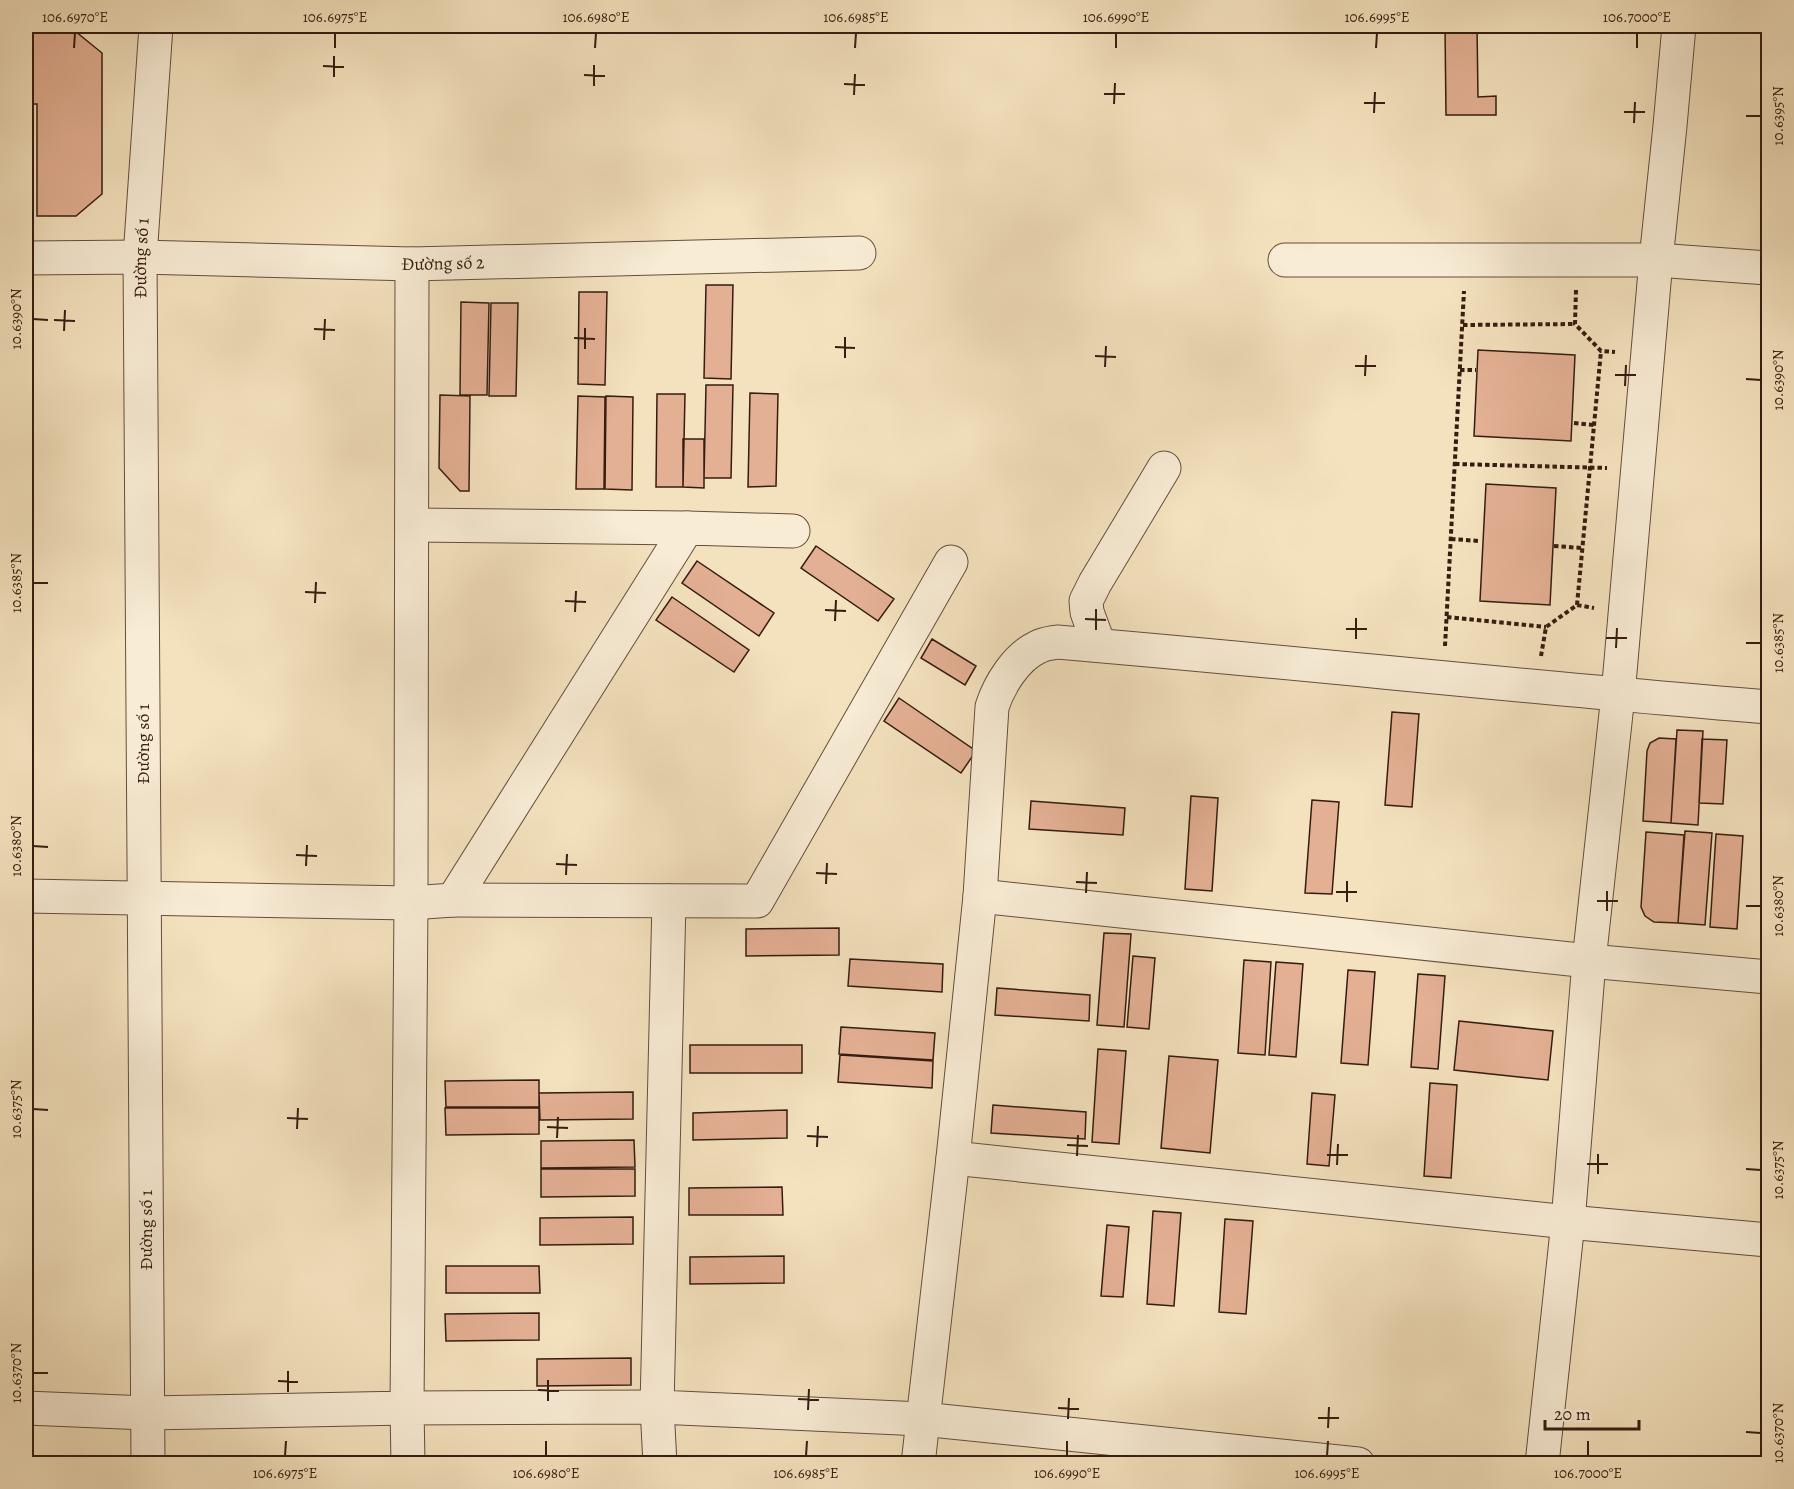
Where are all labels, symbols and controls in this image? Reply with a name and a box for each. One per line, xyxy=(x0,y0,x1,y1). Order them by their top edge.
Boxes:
text: 106.6970°E xyxy=(42,7,108,27)
text: 106.6975°E xyxy=(303,7,367,27)
text: 106.6980°E xyxy=(562,7,630,27)
text: 106.6985°E xyxy=(823,7,889,27)
text: 106.6990°E xyxy=(1083,7,1149,27)
text: 106.6995°E xyxy=(1344,7,1410,27)
text: 106.7000°E xyxy=(1603,7,1671,27)
text: 10.6395°N xyxy=(1768,86,1788,146)
street label: Đường số 1 xyxy=(128,217,155,298)
street label: Đường số 2 xyxy=(401,250,485,276)
text: 10.6390°N xyxy=(6,288,26,350)
text: 10.6390°N xyxy=(1768,349,1788,411)
text: 10.6385°N xyxy=(6,553,26,613)
text: 10.6385°N xyxy=(1768,613,1788,673)
street label: Đường số 1 xyxy=(131,704,155,784)
text: 10.6380°N xyxy=(6,815,26,877)
text: 10.6380°N xyxy=(1768,875,1788,937)
text: 10.6375°N xyxy=(6,1079,26,1138)
text: 10.6375°N xyxy=(1768,1140,1788,1199)
street label: Đường số 1 xyxy=(134,1190,158,1270)
text: 10.6370°N xyxy=(6,1343,26,1403)
scale bar xyxy=(1545,1393,1640,1431)
text: 20 m xyxy=(1554,1402,1591,1426)
text: 10.6370°N xyxy=(1768,1403,1788,1463)
text: 106.6975°E xyxy=(253,1463,317,1483)
text: 106.6980°E xyxy=(512,1463,580,1483)
text: 106.6985°E xyxy=(773,1463,839,1483)
text: 106.6990°E xyxy=(1034,1463,1100,1483)
text: 106.6995°E xyxy=(1294,1463,1360,1483)
text: 106.7000°E xyxy=(1554,1463,1622,1483)

